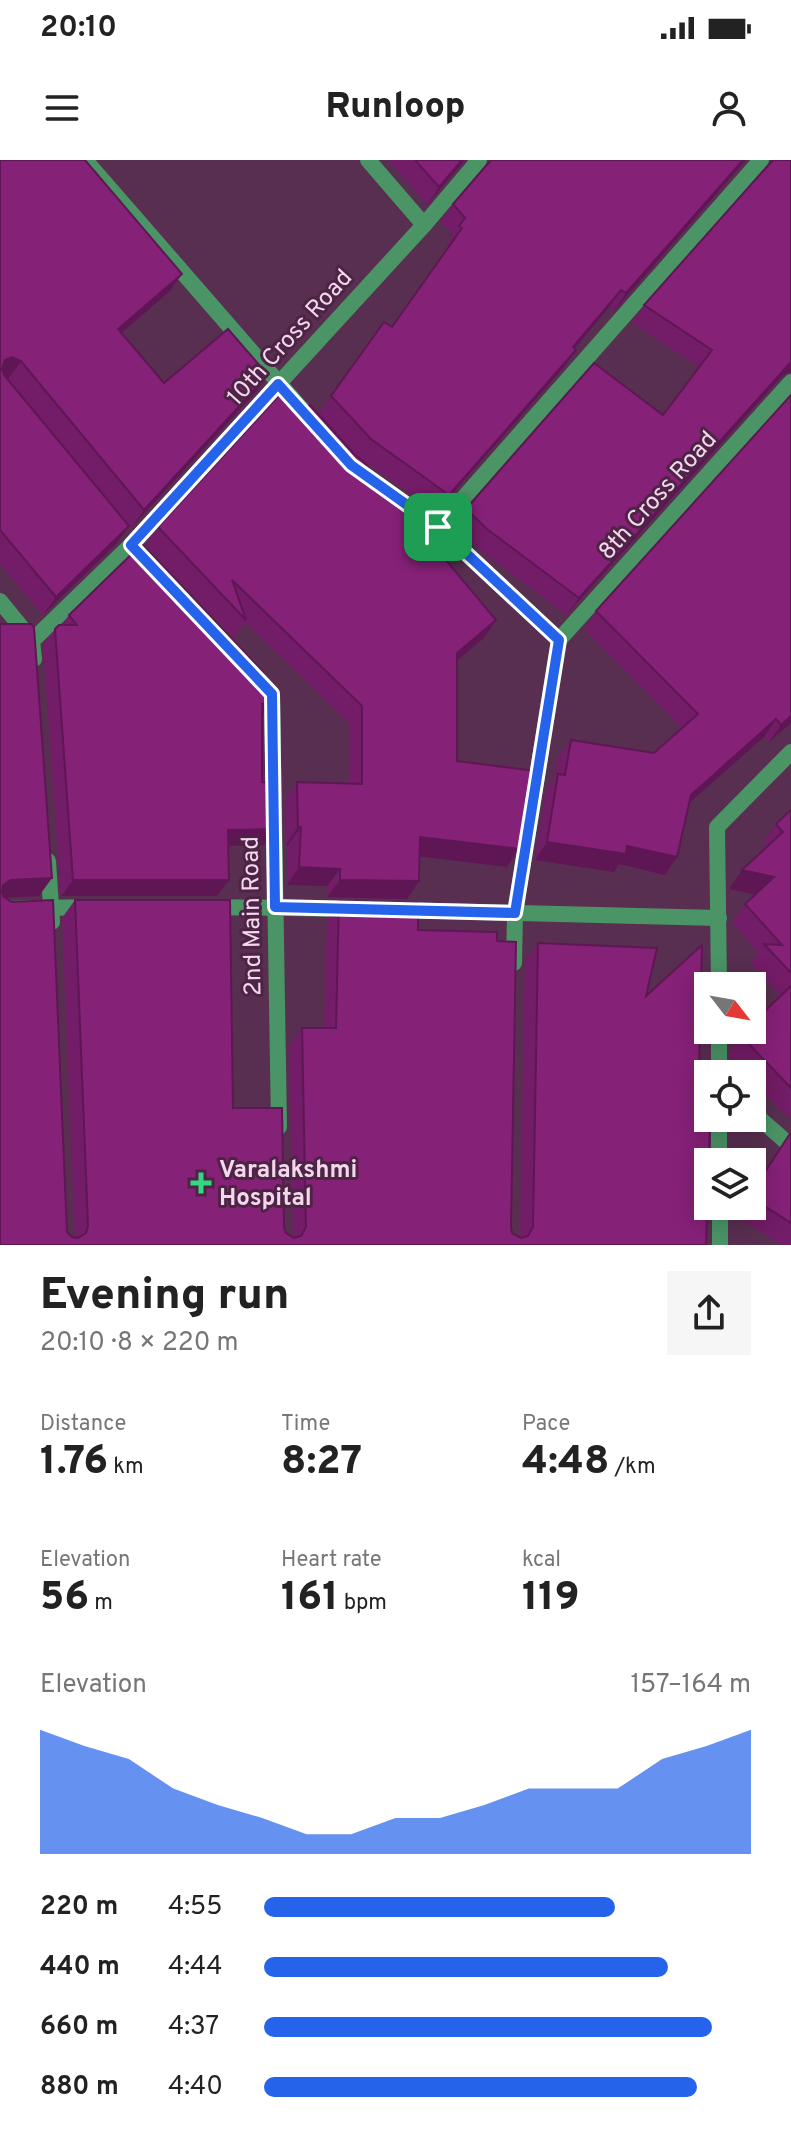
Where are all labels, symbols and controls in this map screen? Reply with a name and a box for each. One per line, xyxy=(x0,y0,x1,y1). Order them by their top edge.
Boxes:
text: 20:10 xyxy=(40,10,117,47)
text: Runloop xyxy=(325,85,466,131)
icon: menu xyxy=(40,86,84,130)
icon: person xyxy=(707,86,751,130)
street label: 10th Cross Road xyxy=(221,264,360,413)
street label: 8th Cross Road xyxy=(593,426,724,567)
pin xyxy=(404,493,472,561)
icon: arrive xyxy=(416,505,460,549)
street label: 2nd Main Road xyxy=(237,836,269,996)
north arrow xyxy=(694,972,766,1044)
map controls xyxy=(694,972,766,1220)
button: locate xyxy=(694,1060,766,1132)
button: layers xyxy=(694,1148,766,1220)
place label: Varalakshmi Hospital xyxy=(219,1156,357,1214)
marker: Varalakshmi Hospital xyxy=(190,1172,212,1194)
text: Evening run xyxy=(40,1269,289,1325)
button: share xyxy=(667,1271,751,1355)
text: 20:10 · 8 × 220 m xyxy=(40,1327,239,1360)
text: Distance xyxy=(40,1411,126,1438)
text: Time xyxy=(281,1411,330,1438)
text: Pace xyxy=(522,1411,570,1438)
text: 1.76 xyxy=(40,1438,108,1488)
text: 8:27 xyxy=(281,1438,362,1488)
text: 4:48 xyxy=(522,1438,609,1488)
text: km xyxy=(108,1454,144,1481)
text: /km xyxy=(609,1454,656,1481)
text: Elevation xyxy=(40,1547,130,1574)
text: Heart rate xyxy=(281,1547,382,1574)
text: kcal xyxy=(522,1547,561,1574)
text: 56 xyxy=(40,1574,89,1624)
text: 161 xyxy=(281,1574,339,1624)
text: 119 xyxy=(522,1574,580,1624)
text: m xyxy=(89,1590,113,1617)
text: bpm xyxy=(339,1590,387,1617)
text: Elevation xyxy=(40,1669,147,1702)
text: 157–164 m xyxy=(630,1669,751,1702)
text: 220 m xyxy=(40,1891,118,1924)
text: 4:55 xyxy=(168,1891,222,1924)
text: 440 m xyxy=(40,1951,120,1984)
text: 4:44 xyxy=(168,1951,222,1984)
text: 660 m xyxy=(40,2011,118,2044)
text: 4:37 xyxy=(168,2011,219,2044)
text: 880 m xyxy=(40,2071,119,2104)
text: 4:40 xyxy=(168,2071,223,2104)

